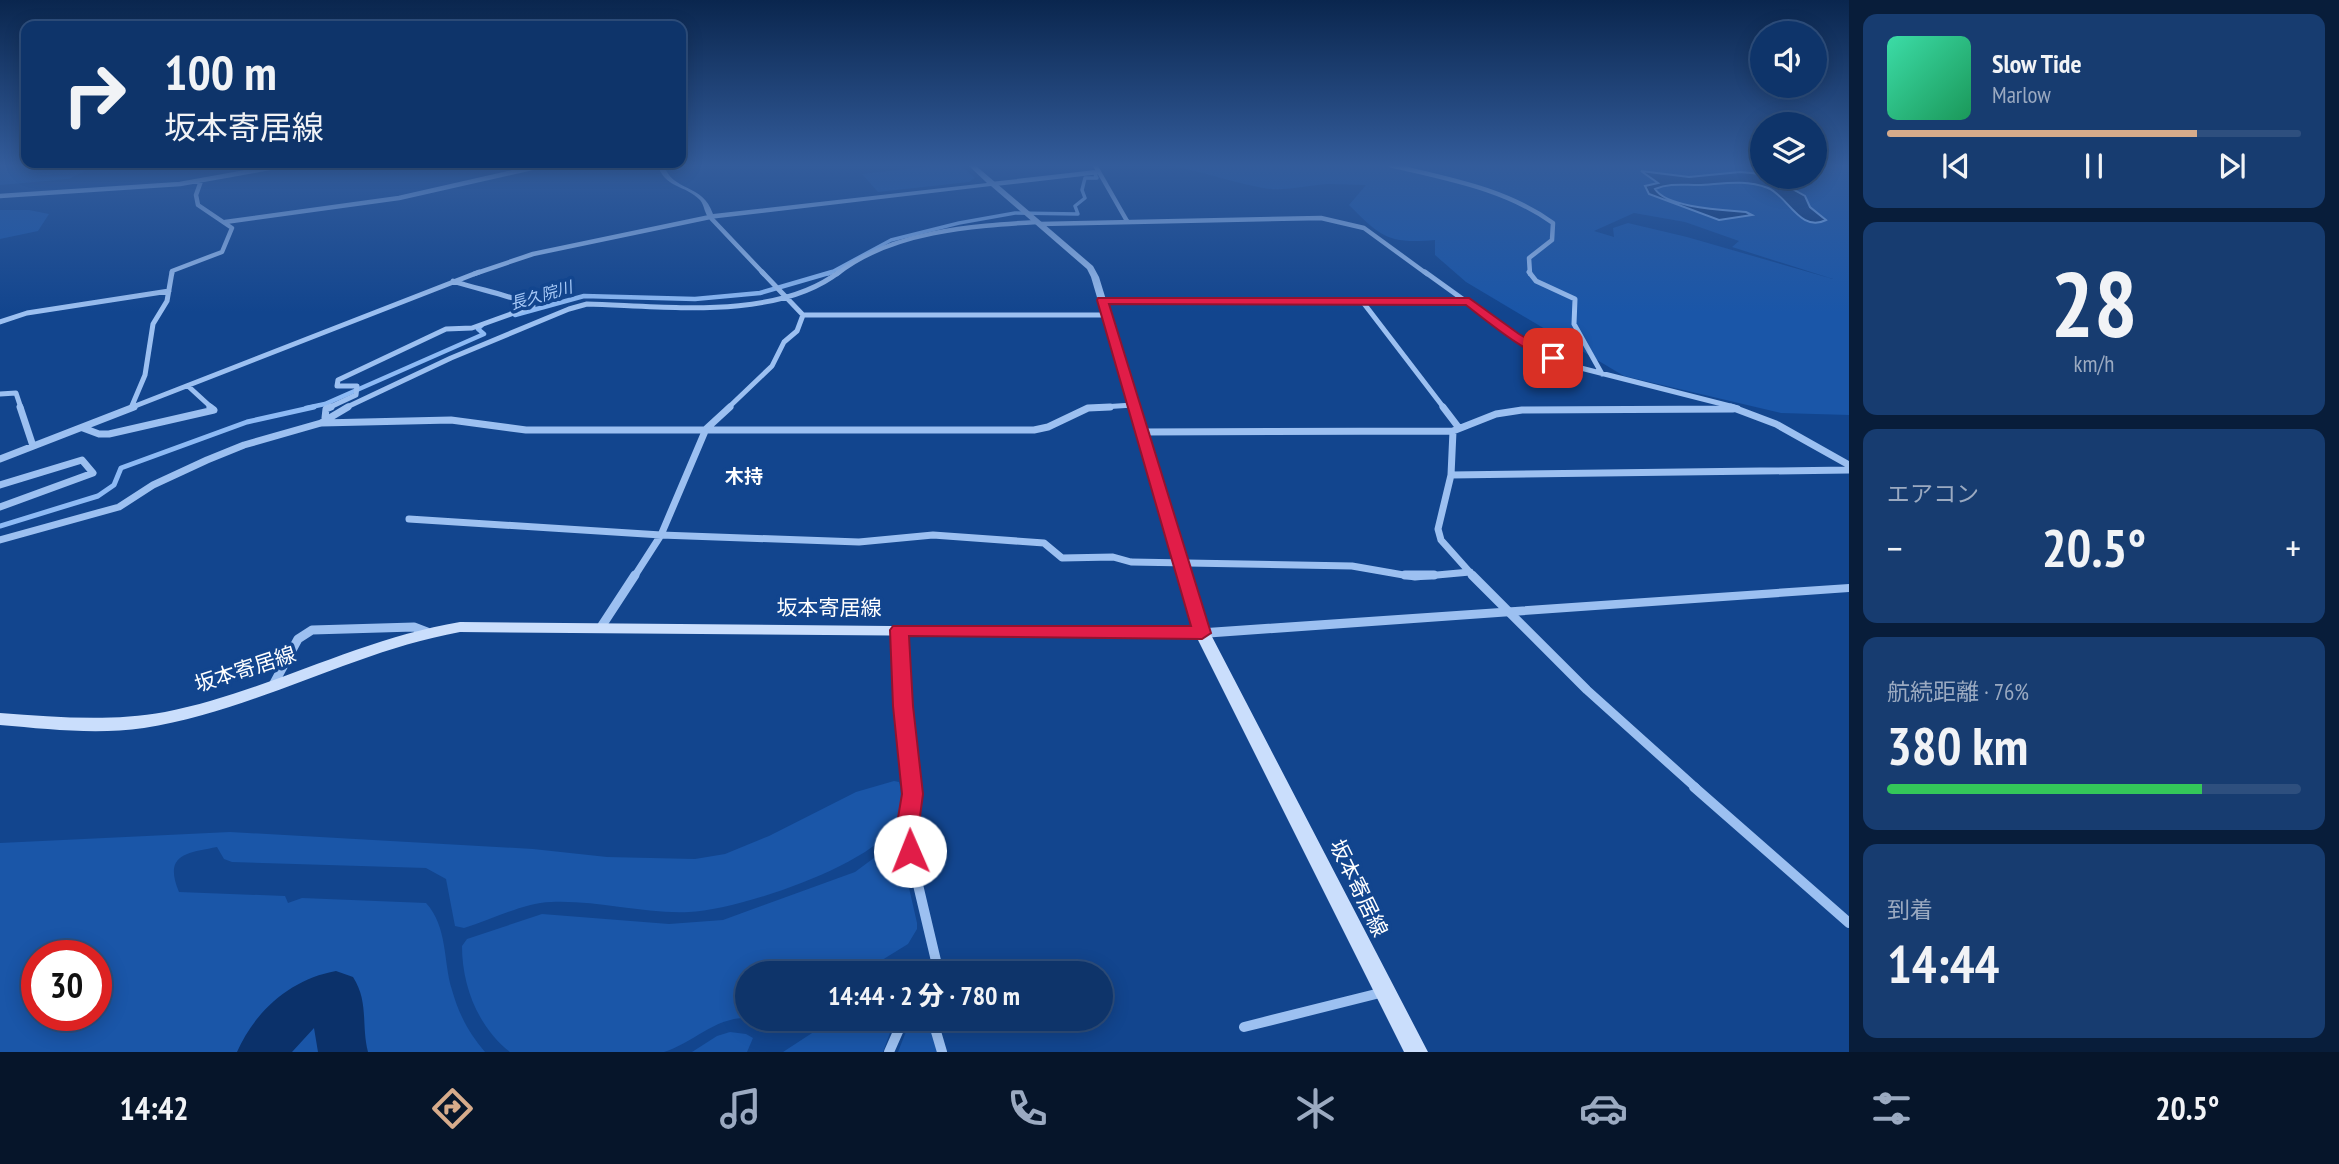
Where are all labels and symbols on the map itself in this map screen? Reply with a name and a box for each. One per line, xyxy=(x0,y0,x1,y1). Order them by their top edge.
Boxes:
water label: 長久院川 xyxy=(507,276,576,313)
pin xyxy=(1523,328,1583,388)
district label: 木持 xyxy=(725,464,763,488)
street label: 坂本寄居線 xyxy=(777,594,882,621)
street label: 坂本寄居線 xyxy=(191,640,299,698)
position arrow xyxy=(873,814,947,888)
street label: 坂本寄居線 xyxy=(1324,835,1394,941)
speed limit sign: 30 xyxy=(21,940,112,1031)

